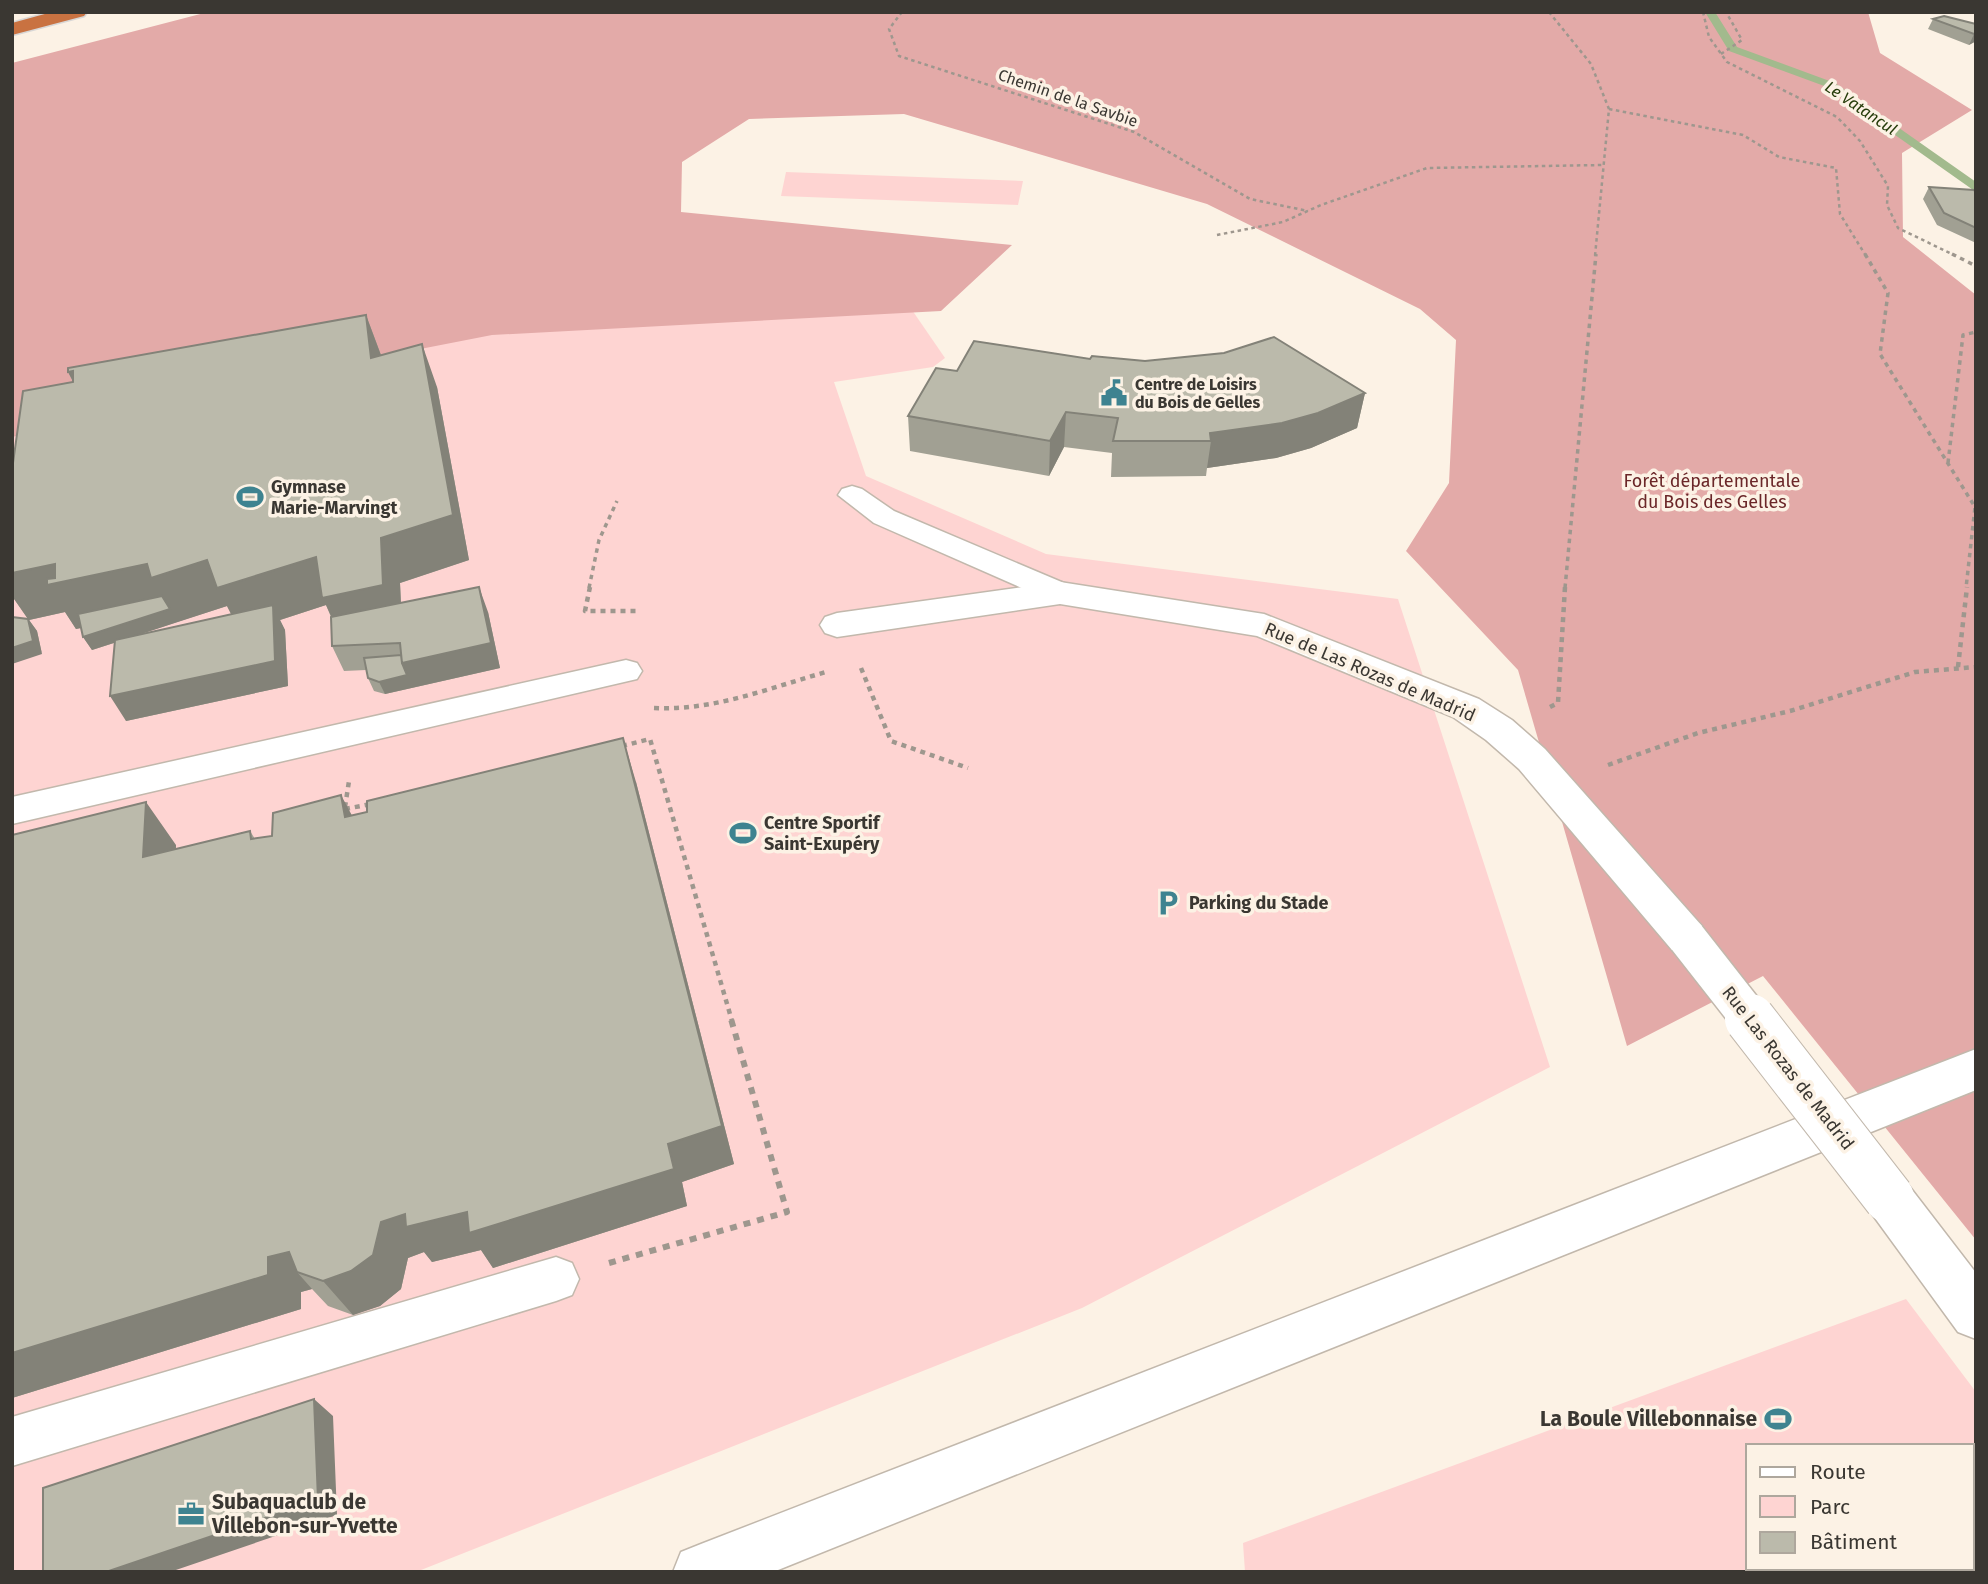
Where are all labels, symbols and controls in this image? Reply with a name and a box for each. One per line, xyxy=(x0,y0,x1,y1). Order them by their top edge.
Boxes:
street label: Chemin de la Savbie xyxy=(996,65,1140,131)
water label: Le Vatancul xyxy=(1822,77,1900,139)
place label: Centre de Loisirs du Bois de Gelles xyxy=(1135,375,1260,412)
public building icon: Centre de Loisirs du Bois de Gelles xyxy=(1099,378,1129,408)
park label: Forêt départementale du Bois des Gelles xyxy=(1624,470,1800,513)
place label: Gymnase Marie-Marvingt xyxy=(271,476,398,519)
sports icon: Gymnase Marie-Marvingt xyxy=(235,482,265,512)
street label: Rue de Las Rozas de Madrid xyxy=(1261,618,1479,726)
place label: Centre Sportif Saint-Exupéry xyxy=(764,812,881,855)
sports icon: Centre Sportif Saint-Exupéry xyxy=(728,818,758,848)
parking icon: Parking du Stade xyxy=(1153,888,1183,918)
place label: Parking du Stade xyxy=(1189,892,1329,914)
street label: Rue Las Rozas de Madrid xyxy=(1717,982,1859,1154)
sports icon: La Boule Villebonnaise xyxy=(1763,1404,1793,1434)
place label: La Boule Villebonnaise xyxy=(1540,1406,1757,1432)
legend xyxy=(1746,1444,1974,1570)
text: Route xyxy=(1810,1459,1866,1485)
place label: Subaquaclub de Villebon-sur-Yvette xyxy=(211,1489,398,1539)
text: Parc xyxy=(1810,1494,1850,1520)
office icon: Subaquaclub de Villebon-sur-Yvette xyxy=(176,1499,206,1529)
text: Bâtiment xyxy=(1810,1529,1897,1555)

